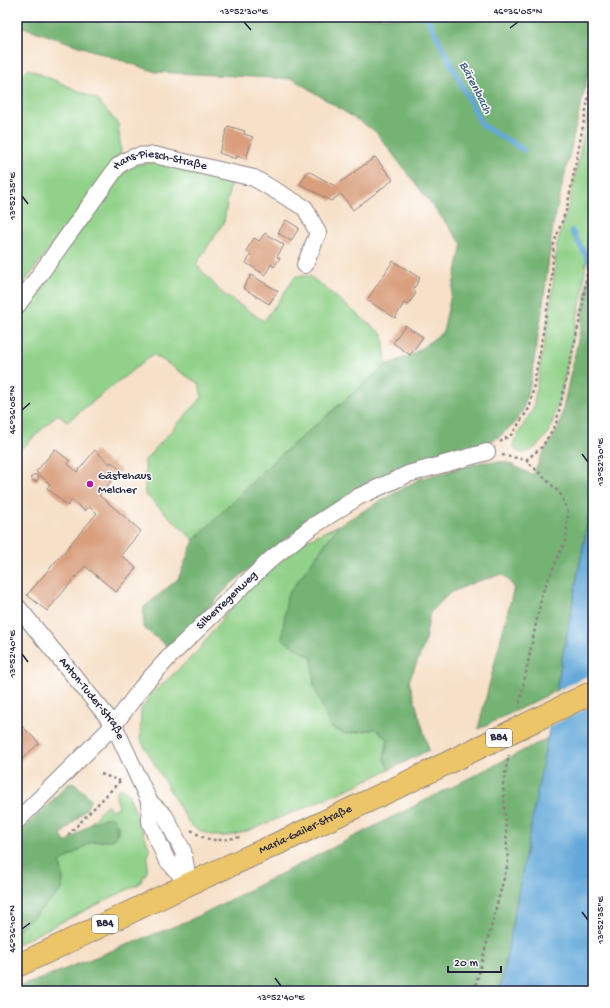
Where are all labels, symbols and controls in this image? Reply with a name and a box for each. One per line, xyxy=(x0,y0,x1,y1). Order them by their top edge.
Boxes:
text: 13°52'30"E xyxy=(219,6,269,18)
text: 46°36'05"N xyxy=(494,6,543,18)
water label: Bärenbach xyxy=(455,59,495,118)
street label: Hans-Piesch-Straße xyxy=(110,148,209,174)
text: 13°52'35"E xyxy=(7,172,19,221)
text: 46°36'05"N xyxy=(7,385,19,434)
text: 13°52'30"E xyxy=(595,437,607,487)
place label: Gästehaus Melcher xyxy=(98,470,151,498)
marker: Gästehaus Melcher xyxy=(85,479,95,489)
street label: Silberregenweg xyxy=(194,568,261,633)
text: 13°52'40"E xyxy=(7,630,19,679)
street label: Anton-Tuder-Straße xyxy=(55,655,127,743)
road number: B84 xyxy=(486,729,512,747)
street label: Maria-Gailer-Straße xyxy=(257,802,355,858)
text: 13°52'35"E xyxy=(595,896,607,945)
text: 46°36'10"N xyxy=(7,905,19,953)
road number: B84 xyxy=(92,915,118,933)
scale bar xyxy=(448,948,501,974)
text: 20 m xyxy=(454,957,479,971)
text: 13°52'40"E xyxy=(256,992,305,1004)

